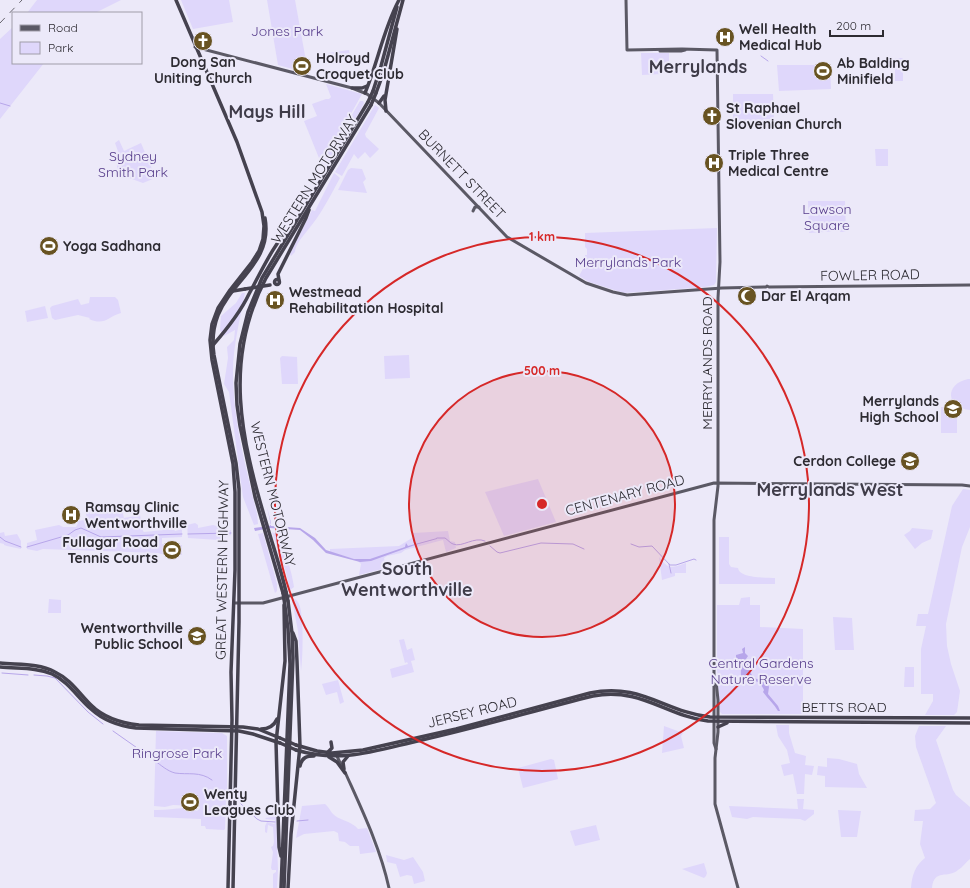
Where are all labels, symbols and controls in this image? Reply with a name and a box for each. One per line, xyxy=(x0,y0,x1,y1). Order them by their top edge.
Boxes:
legend xyxy=(12,12,142,64)
scale bar xyxy=(830,12,883,38)
text: 200 m xyxy=(836,18,871,33)
text: Road xyxy=(48,20,78,35)
place label: Well Health Medical Hub xyxy=(739,20,822,54)
park label: Jones Park xyxy=(251,22,323,40)
hospital icon: Well Health Medical Hub xyxy=(714,26,736,48)
church icon: Dong San Uniting Church xyxy=(192,30,214,52)
text: Park xyxy=(48,40,73,55)
place label: Holroyd Croquet Club xyxy=(316,49,404,83)
place label: Dong San Uniting Church xyxy=(154,53,252,87)
place label: Ab Balding Minifield xyxy=(837,54,910,88)
sports icon: Holroyd Croquet Club xyxy=(291,55,313,77)
district label: Merrylands xyxy=(649,55,748,78)
sports icon: Ab Balding Minifield xyxy=(812,60,834,82)
place label: St Raphael Slovenian Church xyxy=(726,99,842,133)
district label: Mays Hill xyxy=(228,100,306,123)
church icon: St Raphael Slovenian Church xyxy=(701,105,723,127)
street label: WESTERN MOTORWAY xyxy=(267,111,361,247)
street label: BURNETT STREET xyxy=(415,125,509,223)
place label: Triple Three Medical Centre xyxy=(728,146,829,180)
park label: Sydney Smith Park xyxy=(98,147,168,181)
hospital icon: Triple Three Medical Centre xyxy=(703,152,725,174)
park label: Lawson Square xyxy=(802,200,852,234)
text: 1 km xyxy=(529,229,555,244)
sports icon: Yoga Sadhana xyxy=(38,235,60,257)
place label: Yoga Sadhana xyxy=(63,237,161,255)
park label: Merrylands Park xyxy=(575,253,681,271)
street label: FOWLER ROAD xyxy=(820,265,920,285)
place label: Westmead Rehabilitation Hospital xyxy=(289,283,443,317)
mosque icon: Dar El Arqam xyxy=(736,285,758,307)
place label: Dar El Arqam xyxy=(761,287,851,305)
hospital icon: Westmead Rehabilitation Hospital xyxy=(264,289,286,311)
street label: MERRYLANDS ROAD xyxy=(698,296,716,430)
text: 500 m xyxy=(524,363,560,378)
place label: Merrylands High School xyxy=(859,392,939,426)
school or university icon: Merrylands High School xyxy=(942,398,964,420)
street label: WESTERN MOTORWAY xyxy=(246,420,300,569)
school or university icon: Cerdon College xyxy=(899,450,921,472)
place label: Cerdon College xyxy=(793,452,896,470)
street label: CENTENARY ROAD xyxy=(563,470,687,520)
district label: Merrylands West xyxy=(757,478,903,501)
street label: GREAT WESTERN HIGHWAY xyxy=(211,480,233,660)
centre of rings xyxy=(535,497,549,511)
place label: Ramsay Clinic Wentworthville xyxy=(85,498,187,532)
hospital icon: Ramsay Clinic Wentworthville xyxy=(60,504,82,526)
place label: Fullagar Road Tennis Courts xyxy=(62,533,158,567)
sports icon: Fullagar Road Tennis Courts xyxy=(161,539,183,561)
district label: South Wentworthville xyxy=(341,557,473,601)
place label: Wentworthville Public School xyxy=(81,619,183,653)
school or university icon: Wentworthville Public School xyxy=(186,625,208,647)
park label: Central Gardens Nature Reserve xyxy=(708,654,814,688)
street label: JERSEY ROAD xyxy=(425,692,519,732)
street label: BETTS ROAD xyxy=(801,698,887,716)
park label: Ringrose Park xyxy=(132,744,222,762)
place label: Wenty Leagues Club xyxy=(204,785,295,819)
sports icon: Wenty Leagues Club xyxy=(179,791,201,813)

